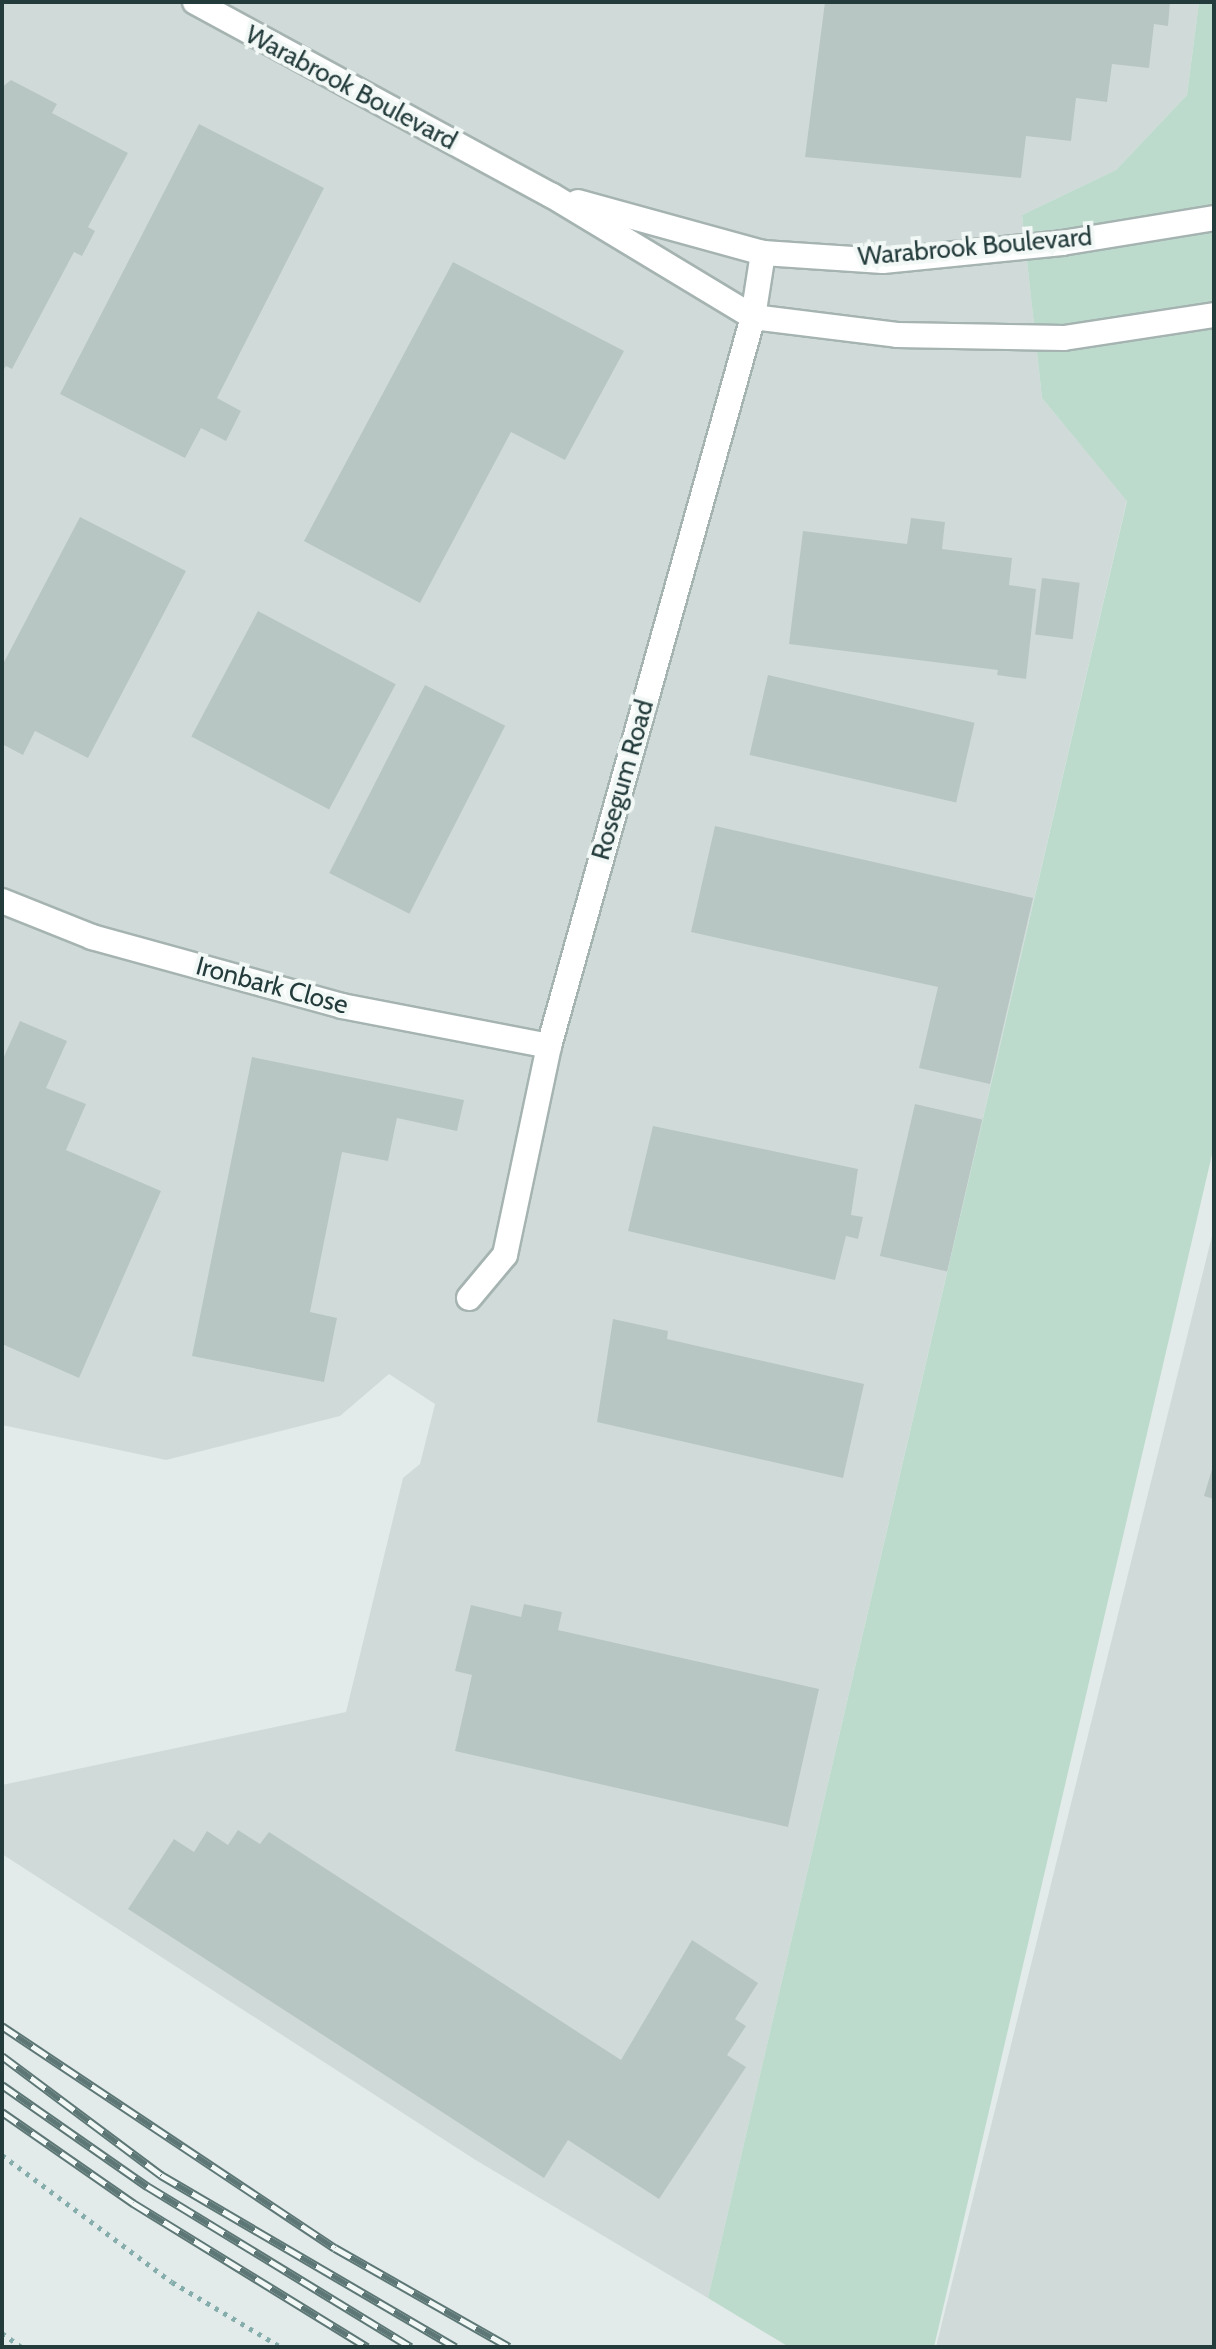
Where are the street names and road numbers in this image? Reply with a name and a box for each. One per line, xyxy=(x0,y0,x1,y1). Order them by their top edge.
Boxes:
street label: Warabrook Boulevard xyxy=(240,19,462,157)
street label: Warabrook Boulevard xyxy=(857,221,1093,273)
street label: Rosegum Road xyxy=(585,696,661,864)
street label: Ironbark Close xyxy=(193,951,351,1021)

